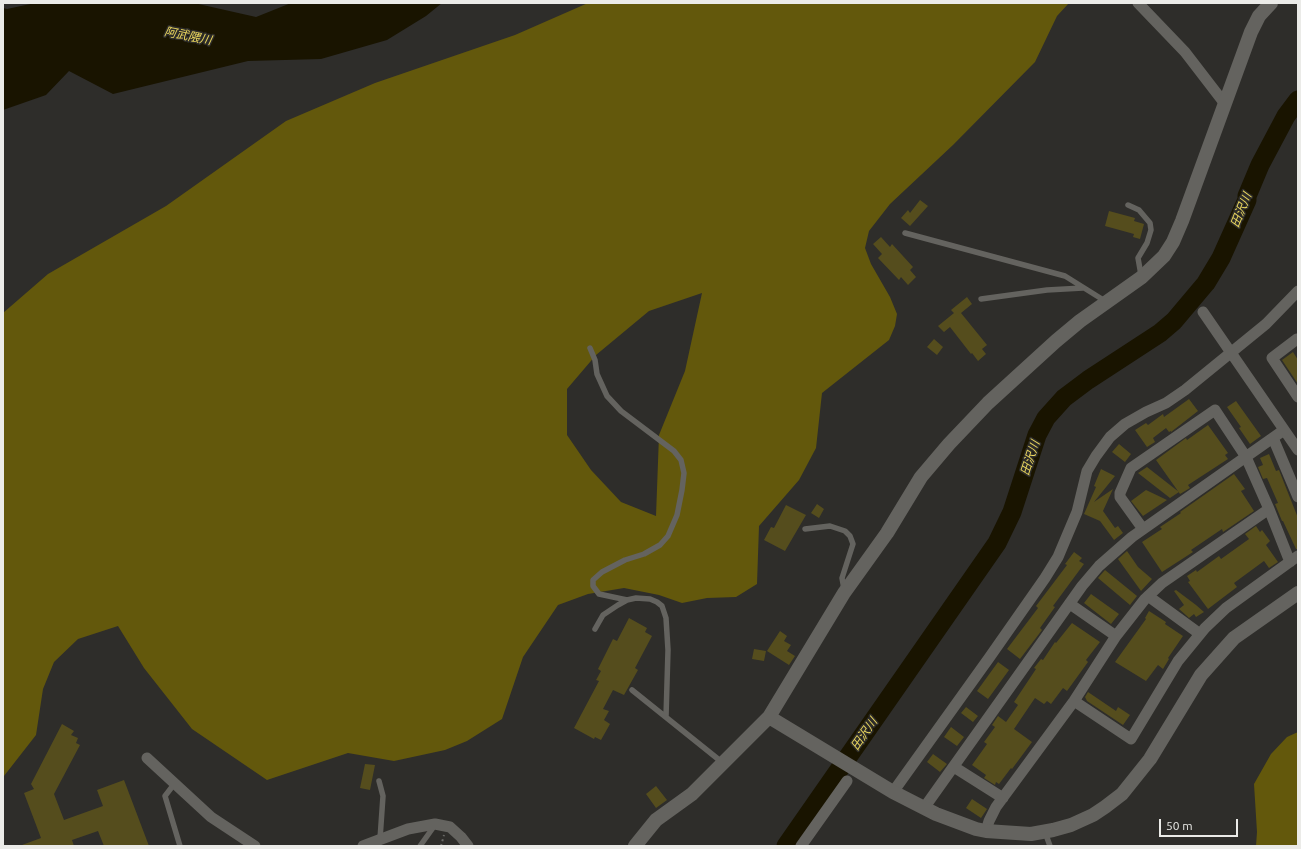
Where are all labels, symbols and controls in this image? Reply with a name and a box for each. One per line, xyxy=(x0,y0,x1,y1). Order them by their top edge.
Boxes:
water label: 阿武隈川 xyxy=(163,24,213,48)
water label: 田沢川 xyxy=(1228,191,1254,229)
water label: 田沢川 xyxy=(1018,439,1042,477)
water label: 田沢川 xyxy=(848,715,880,753)
scale bar xyxy=(1161,811,1240,837)
text: 50 m xyxy=(1166,819,1193,832)

